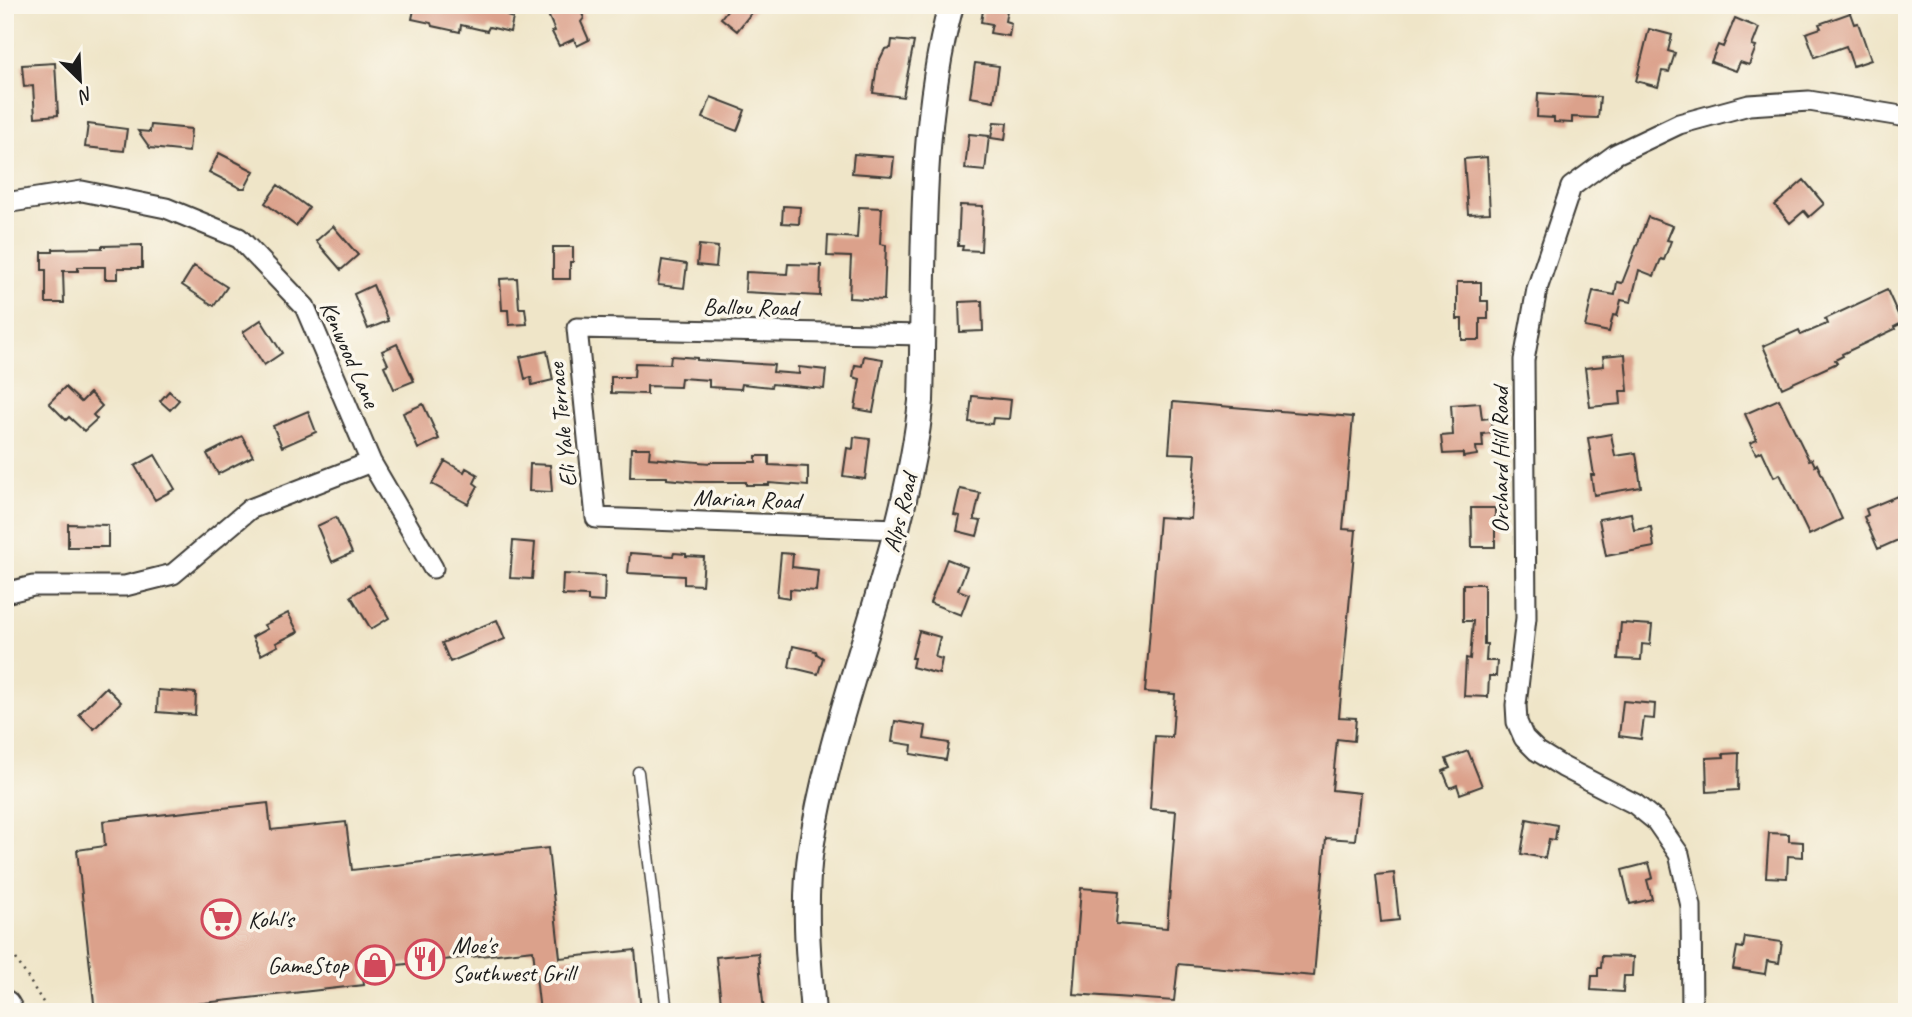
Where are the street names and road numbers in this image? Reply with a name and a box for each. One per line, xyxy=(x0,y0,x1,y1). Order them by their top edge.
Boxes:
street label: Ballou Road xyxy=(703,291,801,323)
street label: Kenwood Lane xyxy=(313,296,388,414)
street label: Eli Yale Terrace xyxy=(540,359,583,489)
street label: Orchard Hill Road xyxy=(1485,383,1515,533)
street label: Alps Road xyxy=(876,467,925,555)
street label: Marian Road xyxy=(693,482,805,516)

